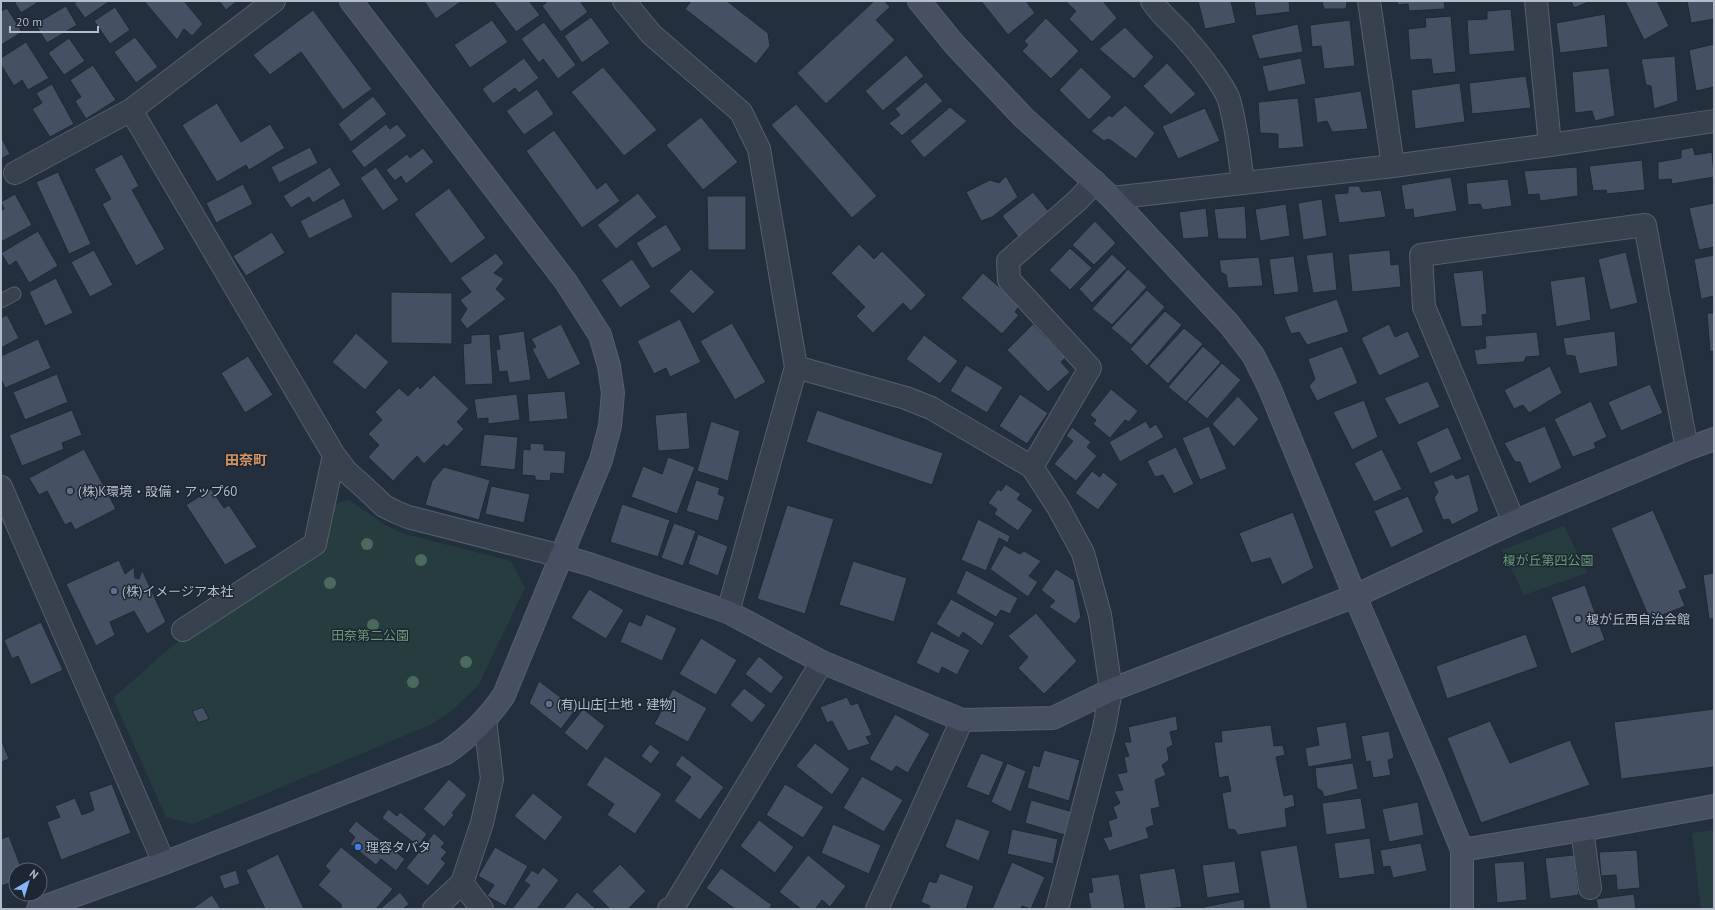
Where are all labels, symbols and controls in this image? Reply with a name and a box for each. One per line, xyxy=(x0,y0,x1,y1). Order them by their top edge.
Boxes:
scale bar xyxy=(10,8,98,34)
text: 20 m xyxy=(16,14,42,29)
district label: 田奈町 xyxy=(225,451,267,469)
place label: (株)K環境・設備・アップ60 xyxy=(78,483,237,500)
marker: (株)K環境・設備・アップ60 xyxy=(65,486,75,496)
park label: 榎が丘第四公園 xyxy=(1502,552,1594,569)
place label: (株)イメージア本社 xyxy=(122,583,233,600)
marker: (株)イメージア本社 xyxy=(109,586,119,596)
place label: 榎が丘西自治会館 xyxy=(1586,611,1690,628)
marker: 榎が丘西自治会館 xyxy=(1573,614,1583,624)
park label: 田奈第二公園 xyxy=(331,627,409,644)
place label: (有)山庄[土地・建物] xyxy=(557,696,676,713)
marker: (有)山庄[土地・建物] xyxy=(544,699,554,709)
place label: 理容タバタ xyxy=(366,839,431,856)
marker: 理容タバタ xyxy=(353,842,363,852)
north arrow xyxy=(8,862,48,902)
text: N xyxy=(27,866,41,882)

